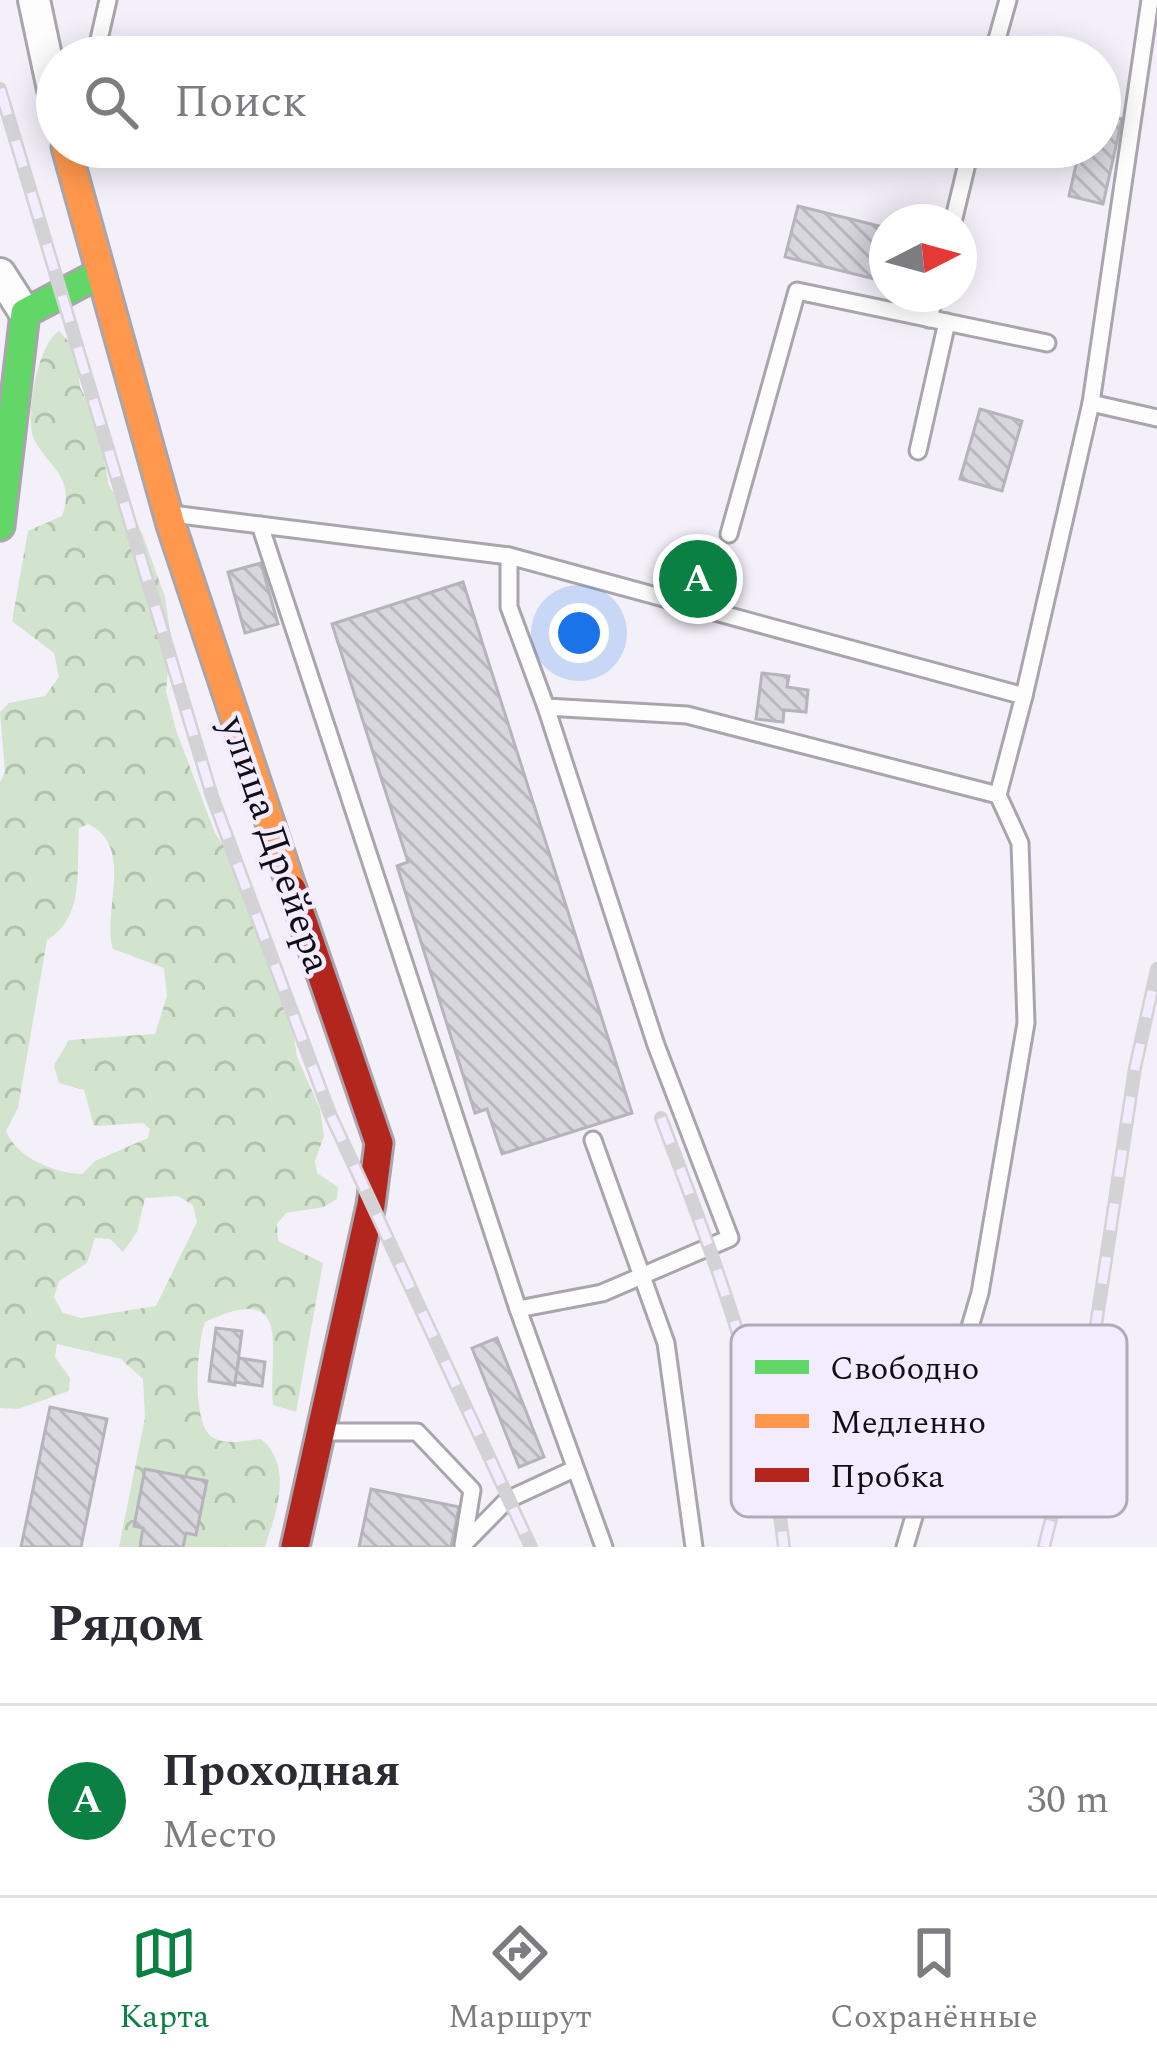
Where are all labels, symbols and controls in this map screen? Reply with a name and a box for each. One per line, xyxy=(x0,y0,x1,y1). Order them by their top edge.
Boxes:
search box xyxy=(36,36,1121,168)
text: Поиск xyxy=(174,68,307,137)
icon: search xyxy=(78,69,144,135)
north arrow xyxy=(869,204,977,312)
pin: A xyxy=(659,534,737,624)
your location xyxy=(549,603,609,663)
street label: улица Дрейера xyxy=(203,708,346,981)
legend xyxy=(731,1325,1127,1517)
text: Свободно xyxy=(830,1344,979,1394)
text: Медленно xyxy=(830,1398,986,1448)
text: Пробка xyxy=(830,1452,944,1502)
text: Рядом xyxy=(48,1586,204,1664)
text: Проходная xyxy=(162,1737,400,1806)
text: A xyxy=(72,1771,102,1830)
text: 30 m xyxy=(1027,1771,1109,1830)
text: Место xyxy=(162,1806,277,1865)
tab: Карта xyxy=(119,1920,210,2042)
tab: Маршрут xyxy=(448,1920,592,2042)
tab: Сохранённые xyxy=(830,1920,1038,2042)

